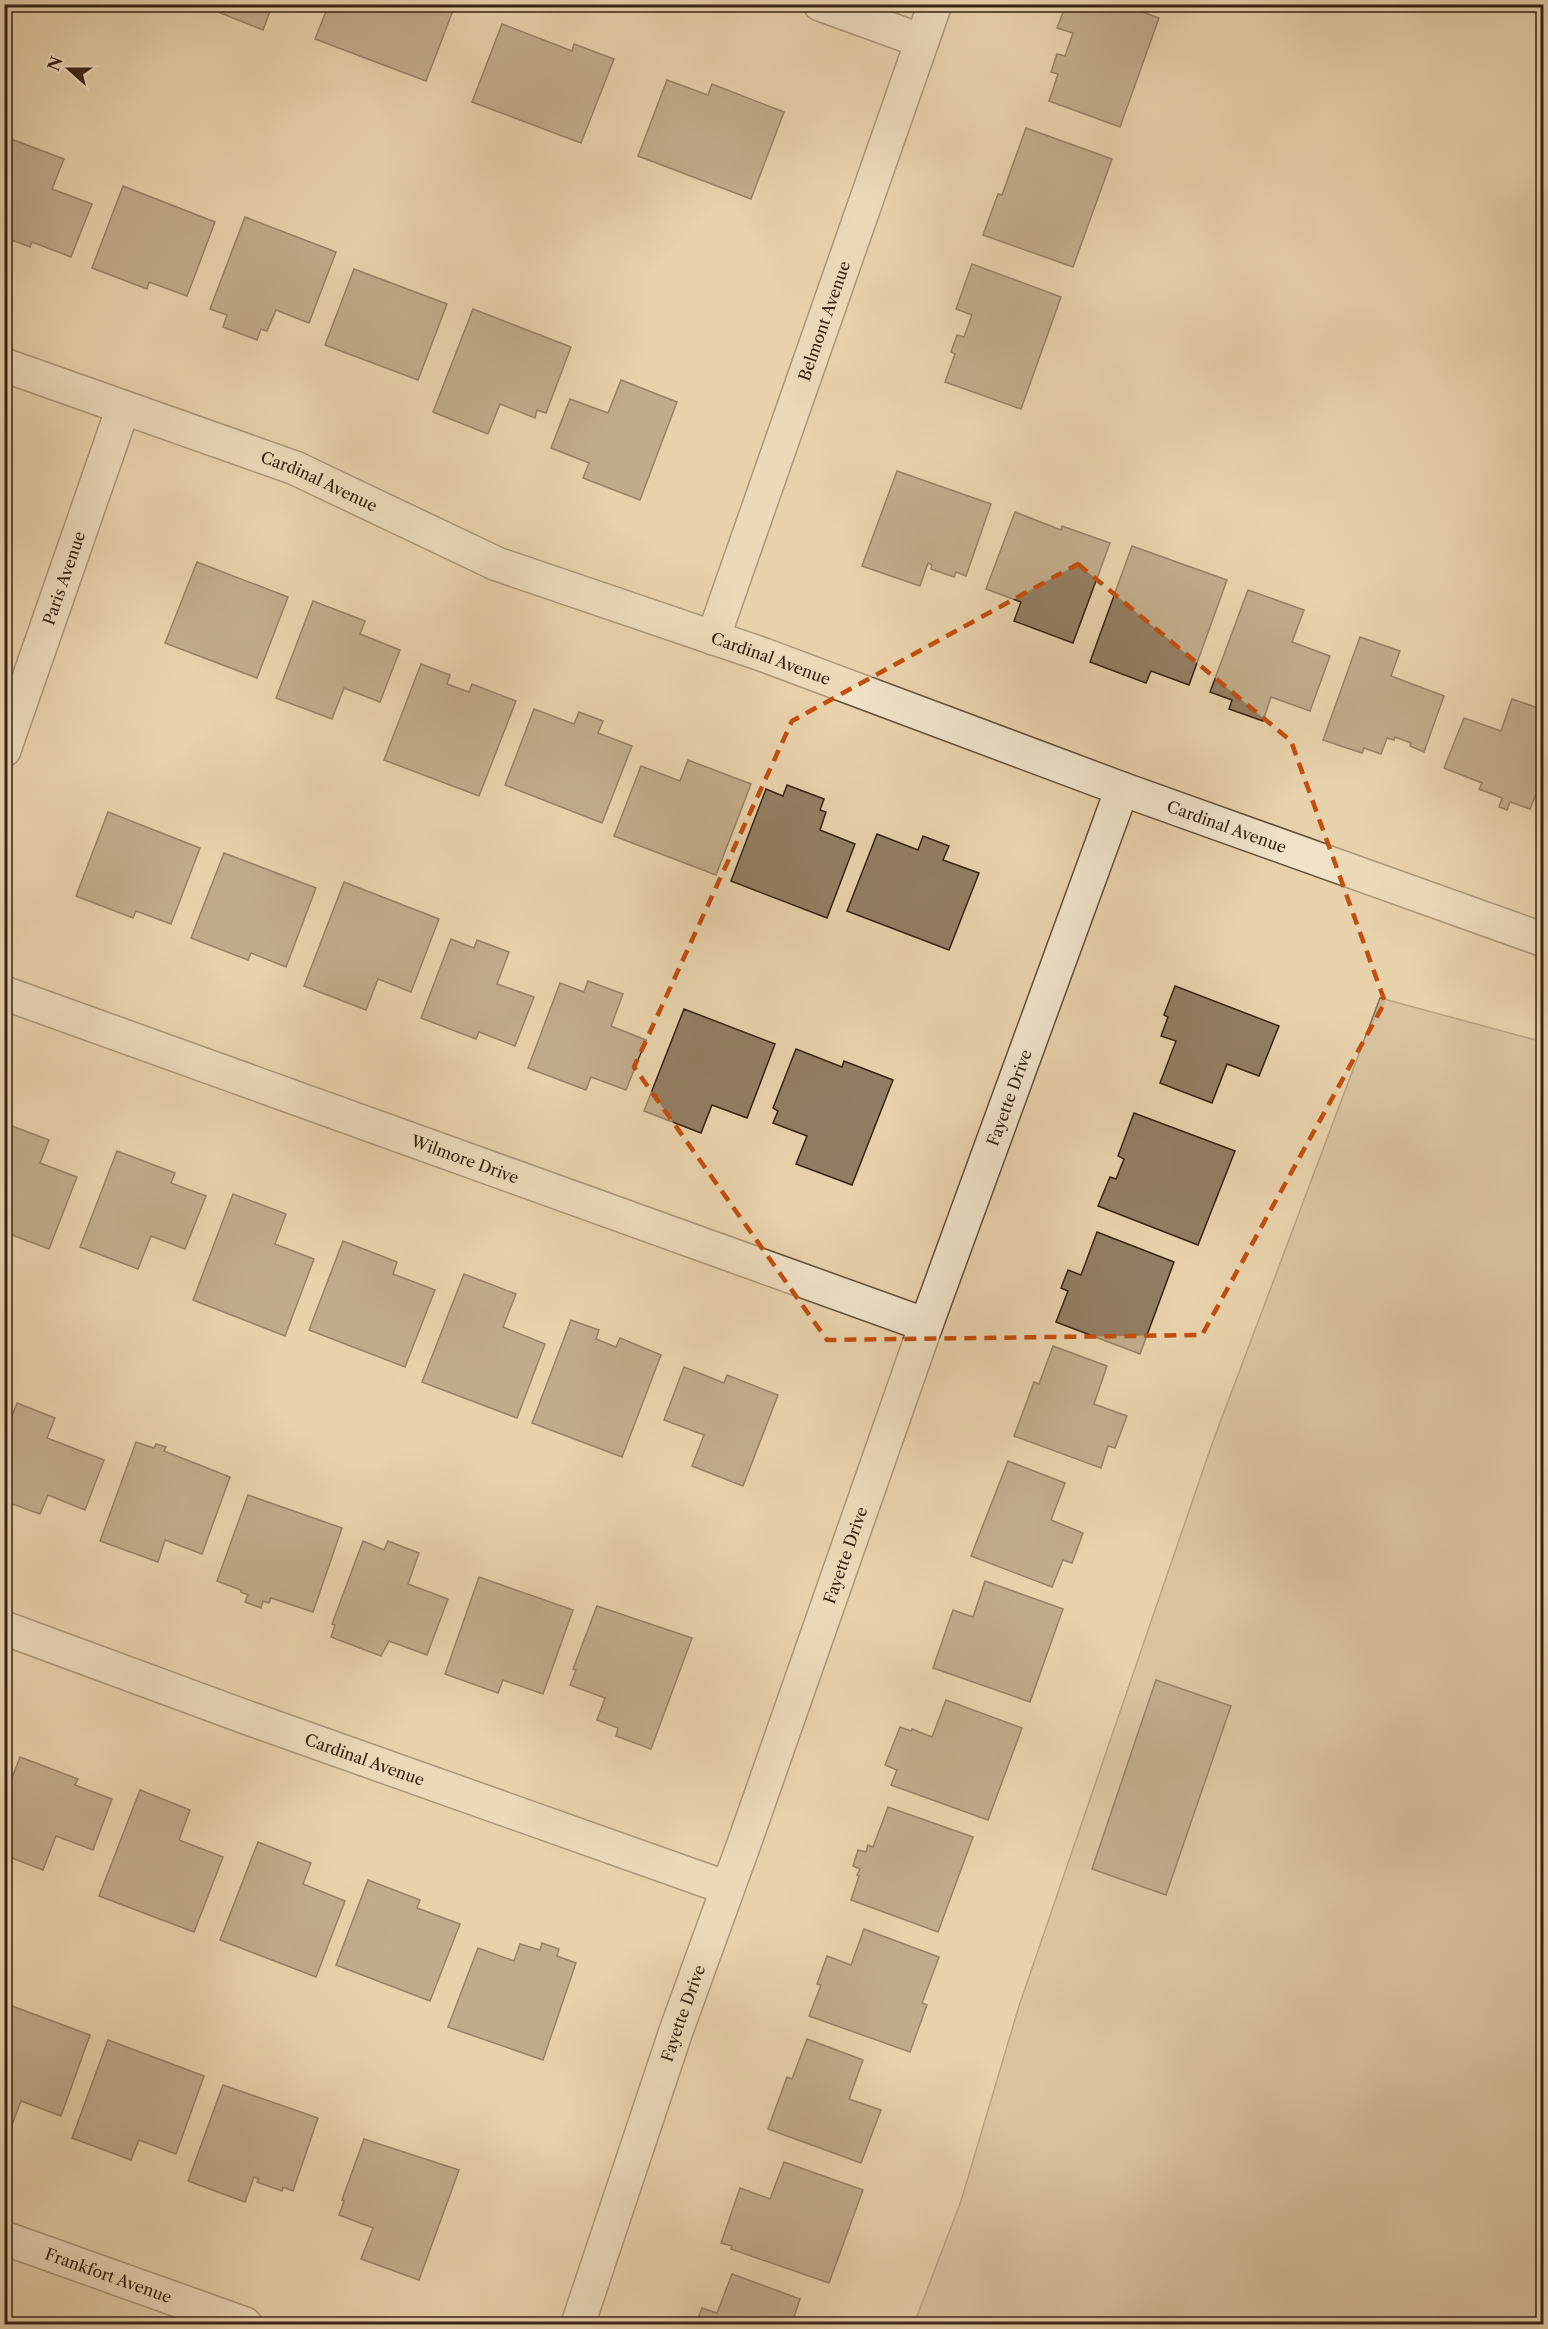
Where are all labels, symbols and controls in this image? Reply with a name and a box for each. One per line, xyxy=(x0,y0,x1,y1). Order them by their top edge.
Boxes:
north arrow xyxy=(39,39,99,99)
text: N xyxy=(43,53,67,74)
street label: Belmont Avenue xyxy=(794,258,854,384)
street label: Cardinal Avenue xyxy=(258,447,381,516)
street label: Paris Avenue xyxy=(38,529,89,628)
street label: Cardinal Avenue xyxy=(708,628,834,689)
street label: Cardinal Avenue xyxy=(1164,796,1289,857)
street label: Fayette Drive xyxy=(982,1047,1036,1149)
street label: Wilmore Drive xyxy=(407,1130,522,1188)
street label: Fayette Drive xyxy=(819,1504,872,1606)
street label: Cardinal Avenue xyxy=(302,1729,427,1790)
street label: Fayette Drive xyxy=(656,1962,709,2064)
street label: Frankfort Avenue xyxy=(43,2244,175,2307)

